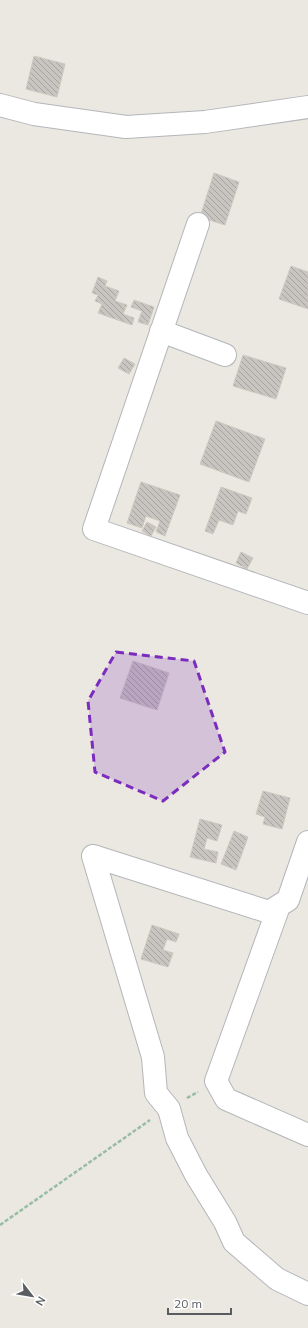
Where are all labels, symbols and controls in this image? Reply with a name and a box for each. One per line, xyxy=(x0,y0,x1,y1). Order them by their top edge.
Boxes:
north arrow xyxy=(12,1276,52,1316)
scale bar xyxy=(168,1290,231,1316)
text: N xyxy=(32,1294,49,1308)
text: 20 m xyxy=(174,1296,202,1311)

